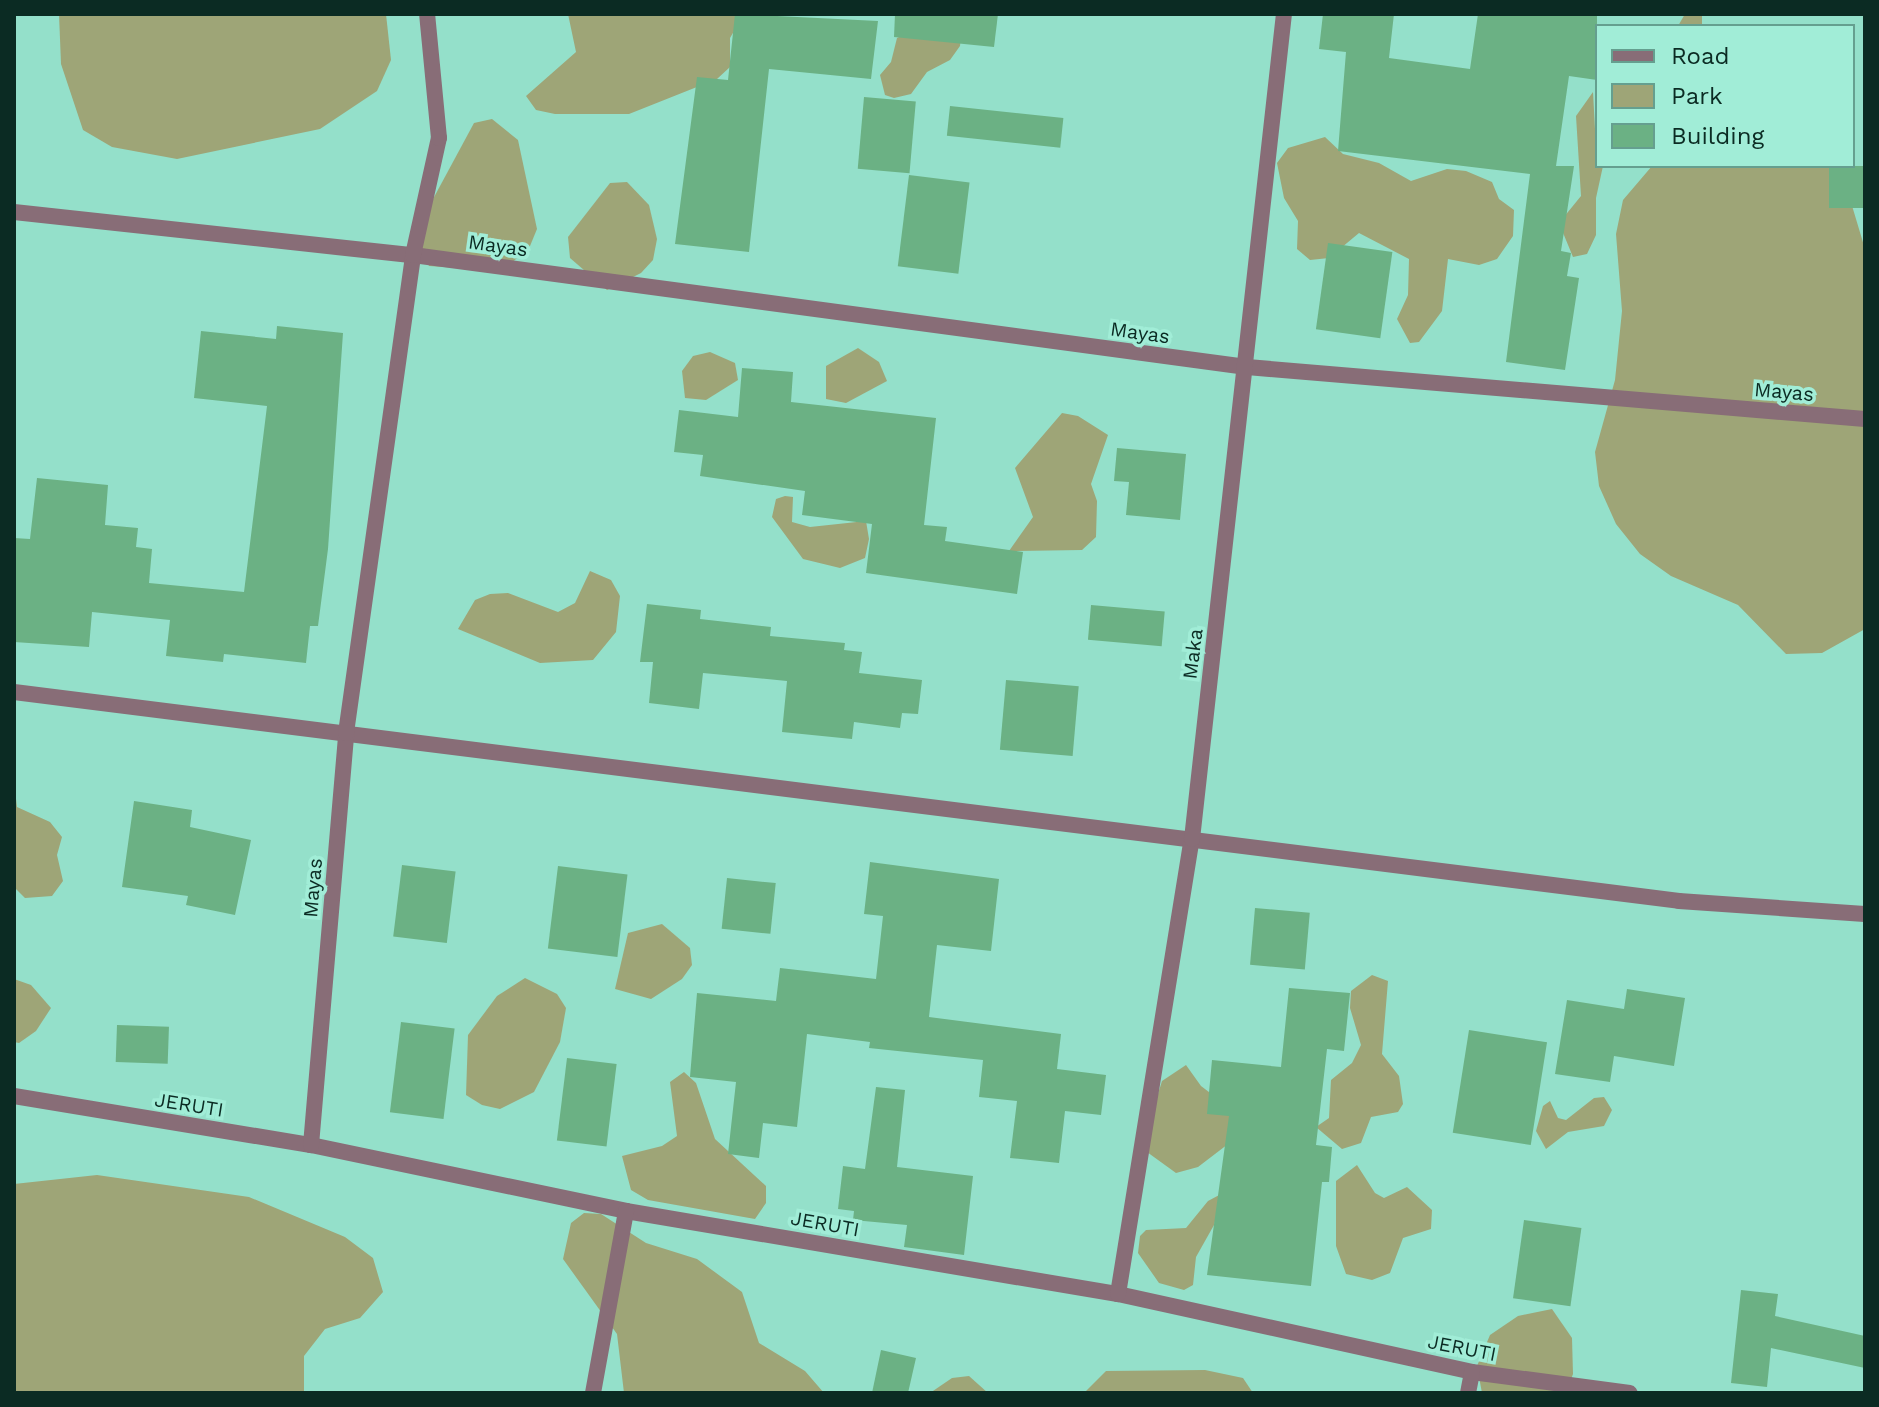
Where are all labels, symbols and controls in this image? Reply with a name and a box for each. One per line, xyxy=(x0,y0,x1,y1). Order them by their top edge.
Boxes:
legend xyxy=(1595,24,1855,168)
text: Road xyxy=(1671,42,1730,70)
text: Park xyxy=(1671,82,1723,110)
text: Building xyxy=(1671,122,1764,150)
street label: Mayas xyxy=(467,230,529,262)
street label: Mayas xyxy=(1109,317,1171,349)
street label: Mayas xyxy=(1753,377,1815,407)
street label: Maka xyxy=(1178,627,1208,681)
street label: Mayas xyxy=(298,857,328,919)
street label: JERUTI xyxy=(153,1088,225,1122)
street label: JERUTI xyxy=(789,1206,861,1242)
street label: JERUTI xyxy=(1426,1330,1498,1366)

